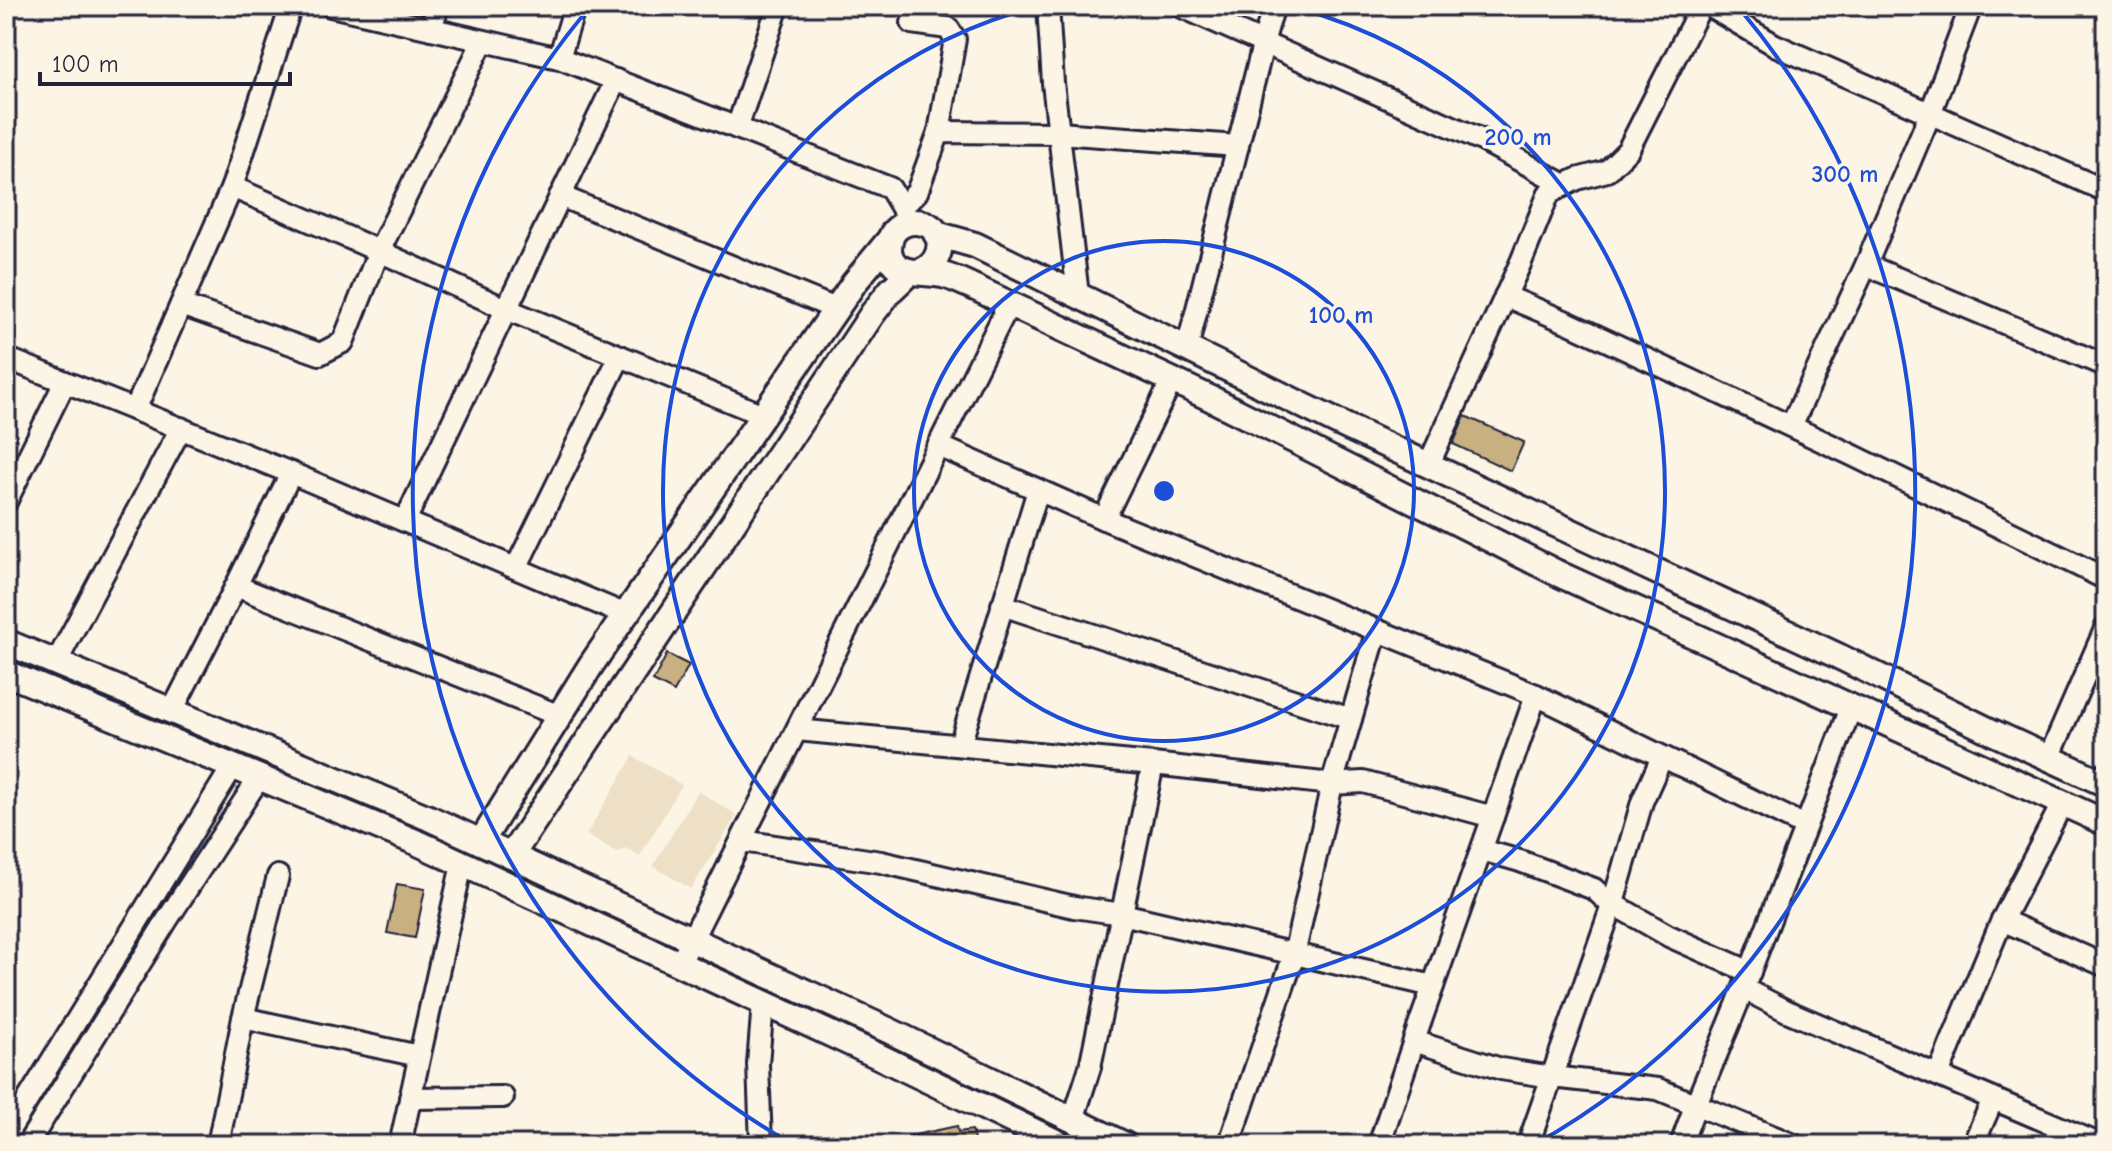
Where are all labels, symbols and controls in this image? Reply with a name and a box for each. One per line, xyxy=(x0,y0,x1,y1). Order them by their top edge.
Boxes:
scale bar xyxy=(40,36,290,86)
text: 100 m xyxy=(52,50,119,78)
text: 200 m xyxy=(1484,123,1552,151)
text: 300 m xyxy=(1812,160,1878,188)
text: 100 m xyxy=(1309,301,1373,329)
centre of rings xyxy=(1150,477,1178,505)

